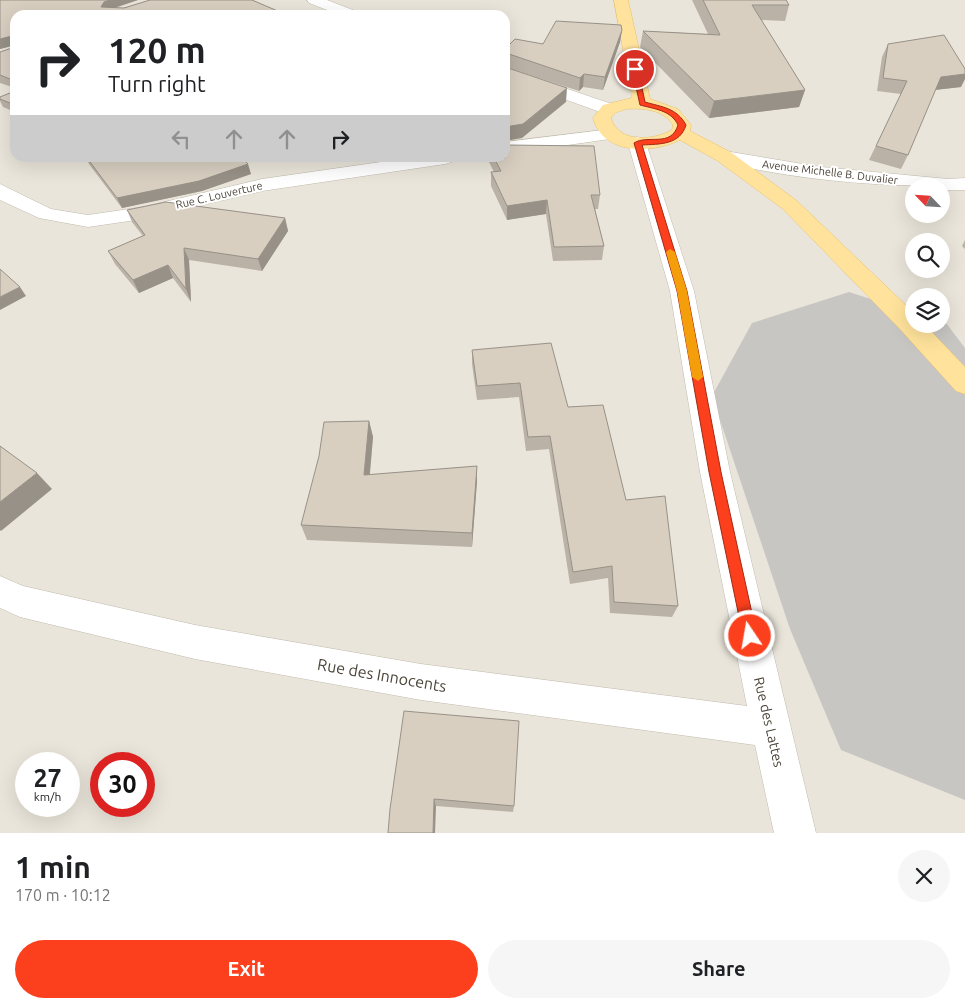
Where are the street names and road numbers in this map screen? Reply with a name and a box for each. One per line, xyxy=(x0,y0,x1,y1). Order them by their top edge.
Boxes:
street label: Avenue Michelle B. Duvalier xyxy=(761,158,899,186)
street label: Rue C. Louverture xyxy=(174,179,264,211)
street label: Rue des Innocents xyxy=(316,655,448,695)
street label: Rue des Lattes xyxy=(751,675,787,769)

